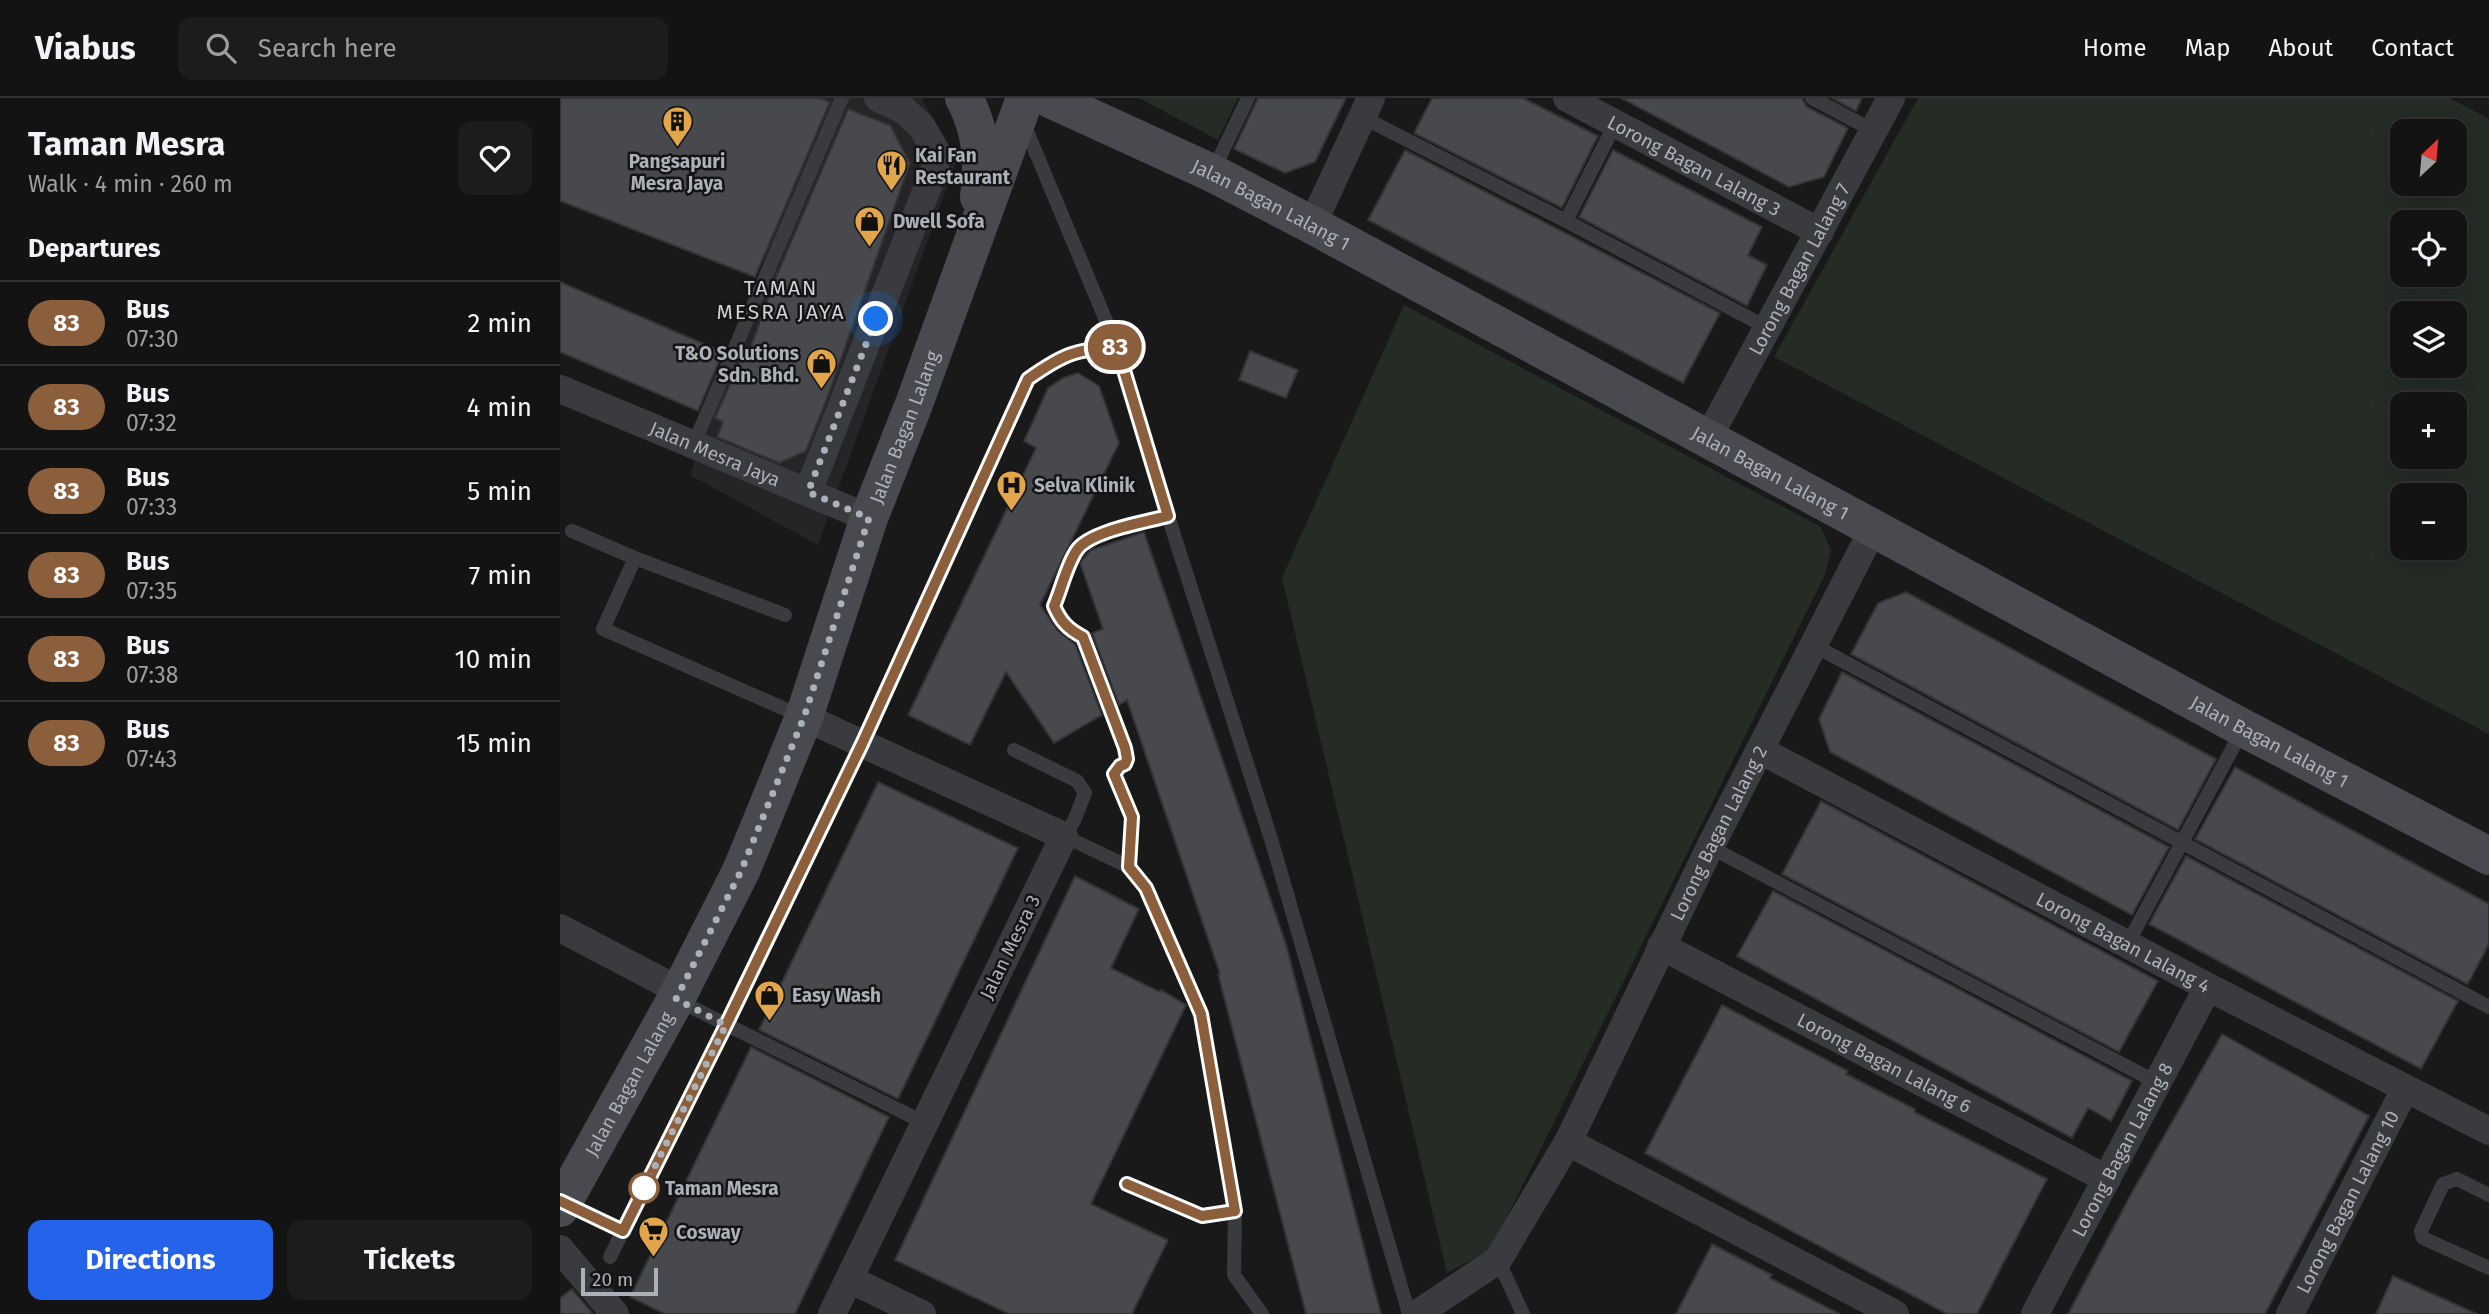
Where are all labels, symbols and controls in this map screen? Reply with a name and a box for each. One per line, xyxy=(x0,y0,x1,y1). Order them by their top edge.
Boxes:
search box xyxy=(178,17,668,80)
text: Viabus xyxy=(35,28,136,68)
icon: search xyxy=(202,29,240,67)
text: Search here xyxy=(258,33,397,64)
text: Home xyxy=(2083,34,2147,62)
text: Map xyxy=(2185,34,2231,62)
text: About xyxy=(2269,34,2333,62)
text: Contact xyxy=(2371,34,2454,62)
building icon: Pangsapuri Mesra Jaya xyxy=(660,105,694,149)
street label: Lorong Bagan Lalang 3 xyxy=(1604,110,1785,221)
north arrow xyxy=(2390,119,2468,196)
map controls xyxy=(2390,119,2467,560)
button: heart xyxy=(458,121,532,195)
text: Taman Mesra xyxy=(28,124,225,164)
place label: Kai Fan Restaurant xyxy=(915,144,1011,189)
restaurant icon: Kai Fan Restaurant xyxy=(875,149,909,193)
place label: Pangsapuri Mesra Jaya xyxy=(629,150,725,195)
street label: Jalan Bagan Lalang 1 xyxy=(1188,154,1354,255)
text: Walk · 4 min · 260 m xyxy=(28,170,233,198)
street label: Lorong Bagan Lalang 7 xyxy=(1743,179,1854,359)
shop icon: Dwell Sofa xyxy=(853,204,887,248)
place label: Dwell Sofa xyxy=(893,210,985,233)
button: locate xyxy=(2390,210,2467,287)
text: Departures xyxy=(28,233,161,264)
district label: TAMAN MESRA JAYA xyxy=(716,275,846,325)
text: Bus xyxy=(126,294,169,325)
your location xyxy=(858,301,893,336)
button: layers xyxy=(2390,301,2467,378)
text: 2 min xyxy=(467,308,532,339)
text: 83 xyxy=(53,309,80,337)
line badge: 83 xyxy=(1084,324,1146,370)
text: 07:30 xyxy=(126,325,179,353)
text: 83 xyxy=(1102,333,1128,361)
place label: T&O Solutions Sdn. Bhd. xyxy=(675,342,799,387)
shop icon: T&O Solutions Sdn. Bhd. xyxy=(805,347,839,391)
street label: Jalan Bagan Lalang xyxy=(864,347,944,507)
text: Bus xyxy=(126,378,169,409)
text: 4 min xyxy=(466,392,532,423)
button: + xyxy=(2390,392,2467,469)
text: 83 xyxy=(53,393,80,421)
text: 07:32 xyxy=(126,409,177,437)
street label: Jalan Mesra Jaya xyxy=(646,416,784,491)
street label: Jalan Bagan Lalang 1 xyxy=(1688,421,1853,524)
text: Bus xyxy=(126,462,169,493)
hospital icon: Selva Klinik xyxy=(994,468,1028,512)
place label: Selva Klinik xyxy=(1034,474,1135,497)
text: 5 min xyxy=(467,476,532,507)
text: 83 xyxy=(53,477,80,505)
button: − xyxy=(2390,483,2467,560)
text: 07:33 xyxy=(126,493,177,521)
text: Bus xyxy=(126,546,169,577)
text: 7 min xyxy=(469,560,532,591)
text: 83 xyxy=(53,561,80,589)
text: 07:35 xyxy=(126,577,177,605)
text: Bus xyxy=(126,630,169,661)
text: 10 min xyxy=(454,644,532,675)
text: 83 xyxy=(53,645,80,673)
text: 07:38 xyxy=(126,661,178,689)
street label: Jalan Bagan Lalang 1 xyxy=(2187,690,2352,792)
text: Bus xyxy=(126,714,169,745)
text: 15 min xyxy=(456,728,532,759)
text: 83 xyxy=(53,729,80,757)
street label: Lorong Bagan Lalang 2 xyxy=(1665,742,1771,924)
text: 07:43 xyxy=(126,745,177,773)
street label: Lorong Bagan Lalang 4 xyxy=(2032,887,2214,998)
street label: Jalan Mesra 3 xyxy=(975,891,1045,1003)
shop icon: Easy Wash xyxy=(752,978,786,1022)
place label: Easy Wash xyxy=(792,984,881,1007)
street label: Jalan Bagan Lalang xyxy=(580,1007,678,1160)
street label: Lorong Bagan Lalang 6 xyxy=(1793,1008,1975,1118)
street label: Lorong Bagan Lalang 8 xyxy=(2067,1059,2177,1241)
street label: Lorong Bagan Lalang 10 xyxy=(2291,1107,2404,1297)
marker: Taman Mesra xyxy=(629,1173,659,1203)
place label: Taman Mesra xyxy=(665,1177,779,1200)
supermarket icon: Cosway xyxy=(636,1215,670,1259)
button: Directions xyxy=(28,1220,273,1300)
button: Tickets xyxy=(287,1220,532,1300)
place label: Cosway xyxy=(676,1221,741,1244)
scale bar xyxy=(581,1265,658,1297)
text: 20 m xyxy=(592,1268,633,1291)

